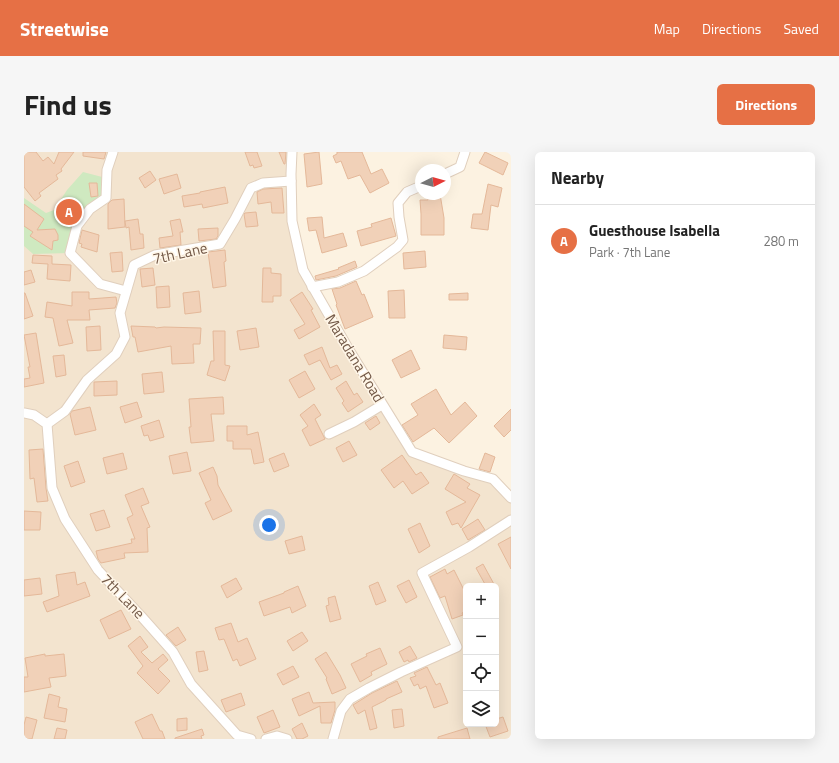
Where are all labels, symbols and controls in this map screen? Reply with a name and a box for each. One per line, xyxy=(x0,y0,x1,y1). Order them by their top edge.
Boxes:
text: Streetwise xyxy=(20,14,109,43)
text: Map xyxy=(654,18,680,39)
text: Directions xyxy=(702,18,761,39)
text: Saved xyxy=(783,18,819,39)
text: Find us xyxy=(24,83,112,126)
button: Directions xyxy=(717,84,815,125)
north arrow xyxy=(415,164,451,200)
text: Nearby xyxy=(551,165,604,191)
pin: A xyxy=(56,197,82,227)
text: Guesthouse Isabella xyxy=(589,219,720,242)
text: A xyxy=(560,231,568,251)
text: 280 m xyxy=(763,231,799,251)
street label: 7th Lane xyxy=(151,236,209,270)
text: Park · 7th Lane xyxy=(589,242,670,262)
street label: Maradana Road xyxy=(319,309,391,407)
your location xyxy=(259,515,279,535)
street label: 7th Lane xyxy=(95,568,151,624)
map controls xyxy=(463,583,499,727)
button: + xyxy=(463,583,499,619)
button: − xyxy=(463,619,499,655)
button: locate xyxy=(463,655,499,691)
button: layers xyxy=(463,691,499,727)

